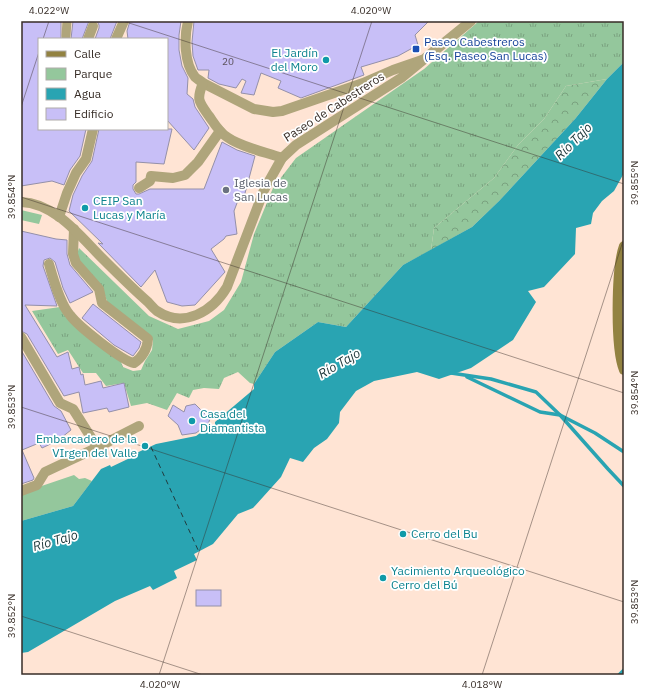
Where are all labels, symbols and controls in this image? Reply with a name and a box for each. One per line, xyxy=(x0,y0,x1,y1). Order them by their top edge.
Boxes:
text: 4.022°W xyxy=(29,4,69,17)
text: 4.020°W xyxy=(351,4,391,17)
place label: Paseo Cabestreros (Esq. Paseo San Lucas) xyxy=(424,34,548,63)
legend xyxy=(38,38,168,130)
marker: Paseo Cabestreros (Esq. Paseo San Lucas) xyxy=(411,44,421,54)
place label: El Jardín del Moro xyxy=(271,45,318,74)
text: Calle xyxy=(74,46,101,61)
house number: 20 xyxy=(222,55,234,68)
marker: El Jardín del Moro xyxy=(321,55,331,65)
text: Parque xyxy=(74,66,113,81)
street label: Paseo de Cabestreros xyxy=(281,68,387,145)
text: Agua xyxy=(74,86,102,101)
text: Edificio xyxy=(74,106,114,121)
water label: Río Tajo xyxy=(551,119,596,164)
text: 39.855°N xyxy=(628,161,641,205)
text: 39.854°N xyxy=(5,175,18,219)
place label: Iglesia de San Lucas xyxy=(234,175,288,204)
marker: Iglesia de San Lucas xyxy=(221,185,231,195)
place label: CEIP San Lucas y María xyxy=(93,193,166,222)
marker: CEIP San Lucas y María xyxy=(80,203,90,213)
water label: Río Tajo xyxy=(315,345,364,382)
text: 39.854°N xyxy=(628,371,641,415)
text: 39.853°N xyxy=(5,385,18,429)
place label: Casa del Diamantista xyxy=(200,406,265,435)
marker: Casa del Diamantista xyxy=(187,416,197,426)
place label: Embarcadero de la VIrgen del Valle xyxy=(36,431,138,460)
marker: Embarcadero de la VIrgen del Valle xyxy=(140,441,150,451)
water label: Río Tajo xyxy=(31,526,80,555)
place label: Cerro del Bu xyxy=(411,526,478,541)
marker: Cerro del Bu xyxy=(398,529,408,539)
place label: Yacimiento Arqueológico Cerro del Bú xyxy=(391,563,525,592)
marker: Yacimiento Arqueológico Cerro del Bú xyxy=(378,573,388,583)
text: 39.853°N xyxy=(628,580,641,624)
text: 39.852°N xyxy=(5,594,18,638)
text: 4.020°W xyxy=(140,678,180,691)
text: 4.018°W xyxy=(462,678,502,691)

